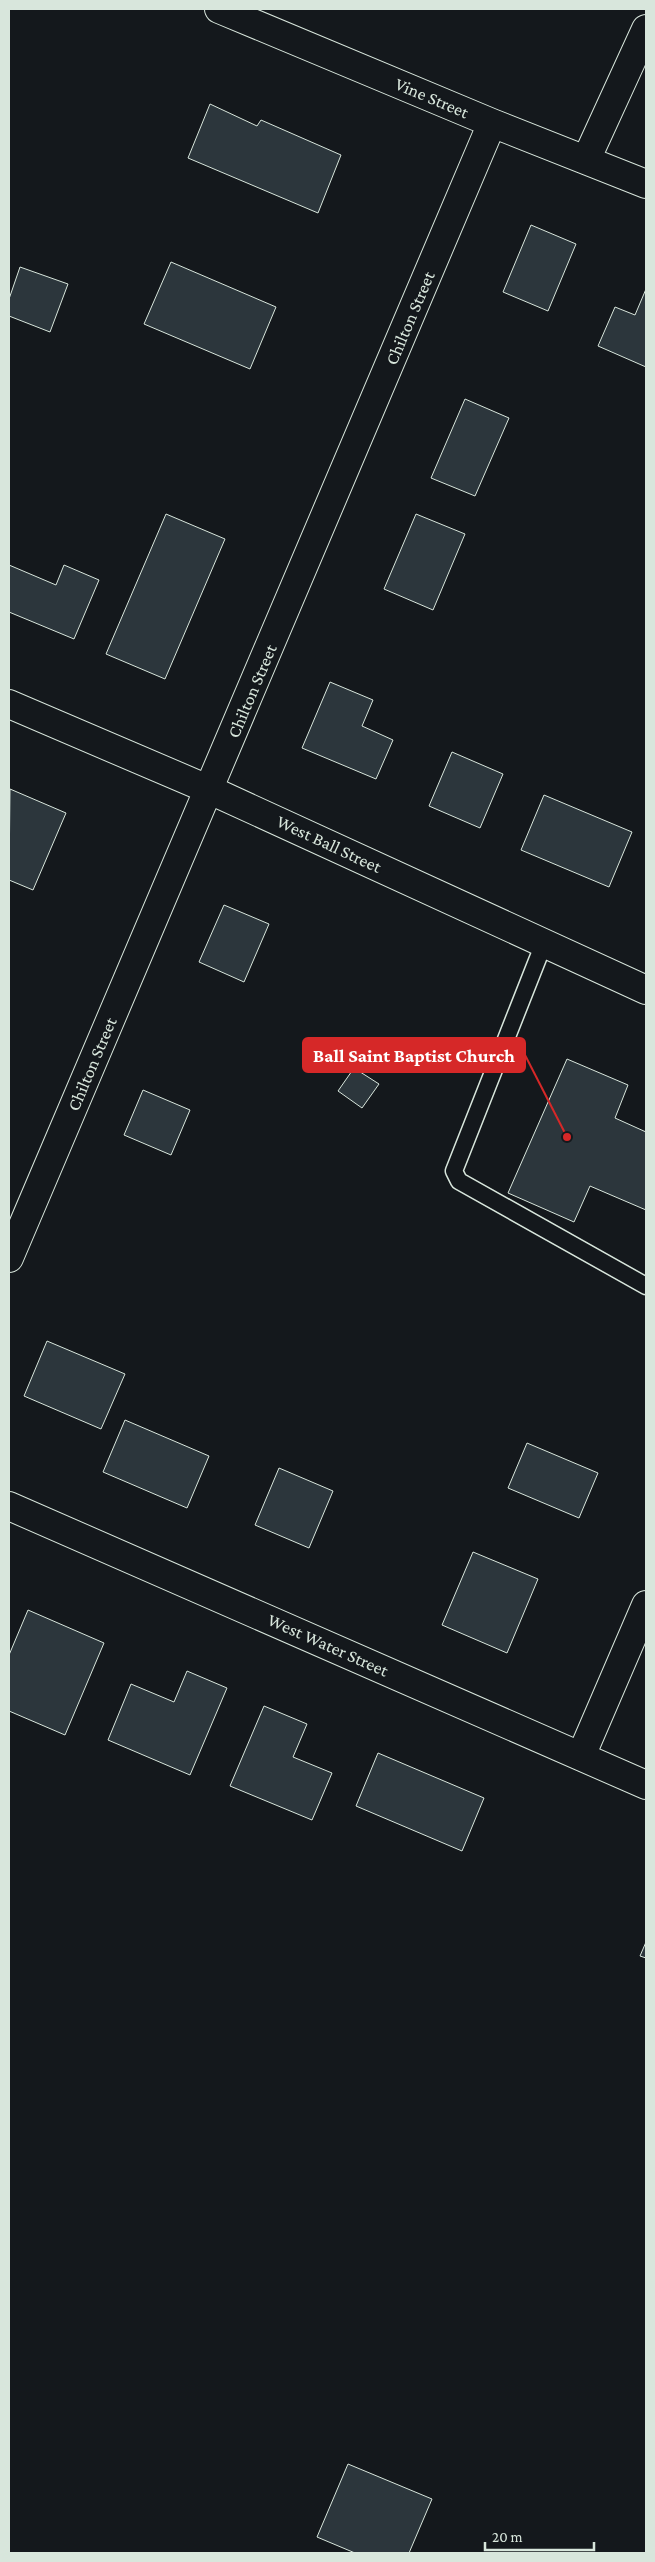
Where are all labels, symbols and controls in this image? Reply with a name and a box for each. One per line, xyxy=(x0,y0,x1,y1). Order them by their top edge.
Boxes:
street label: Vine Street xyxy=(392,74,473,123)
street label: Chilton Street xyxy=(381,267,439,368)
street label: Chilton Street xyxy=(223,640,281,741)
street label: West Ball Street xyxy=(273,811,385,877)
street label: Chilton Street xyxy=(63,1013,121,1114)
callout: Ball Saint Baptist Church xyxy=(303,1038,525,1072)
text: Ball Saint Baptist Church xyxy=(313,1045,515,1066)
street label: West Water Street xyxy=(265,1609,392,1681)
scale bar xyxy=(485,2520,594,2552)
text: 20 m xyxy=(492,2529,523,2545)

